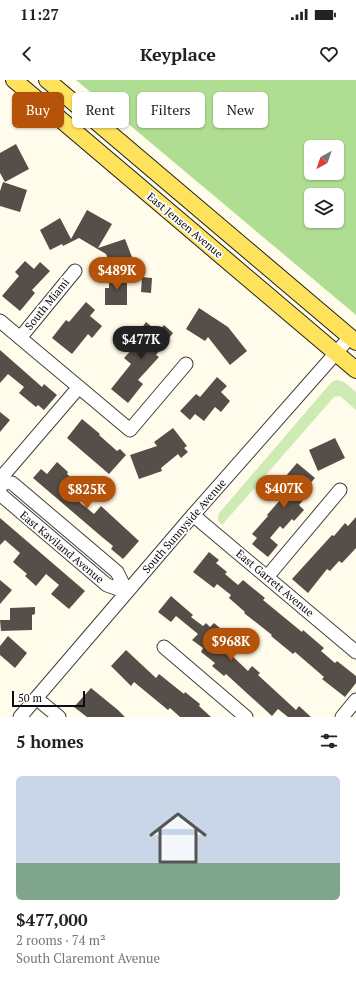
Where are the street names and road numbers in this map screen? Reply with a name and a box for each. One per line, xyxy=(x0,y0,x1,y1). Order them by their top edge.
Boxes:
street label: East Jensen Avenue xyxy=(144,189,226,261)
street label: South Miami xyxy=(22,275,72,333)
street label: South Sunnyside Avenue xyxy=(139,476,229,576)
street label: East Kaviland Avenue xyxy=(17,508,107,586)
street label: East Garrett Avenue xyxy=(233,546,317,620)

